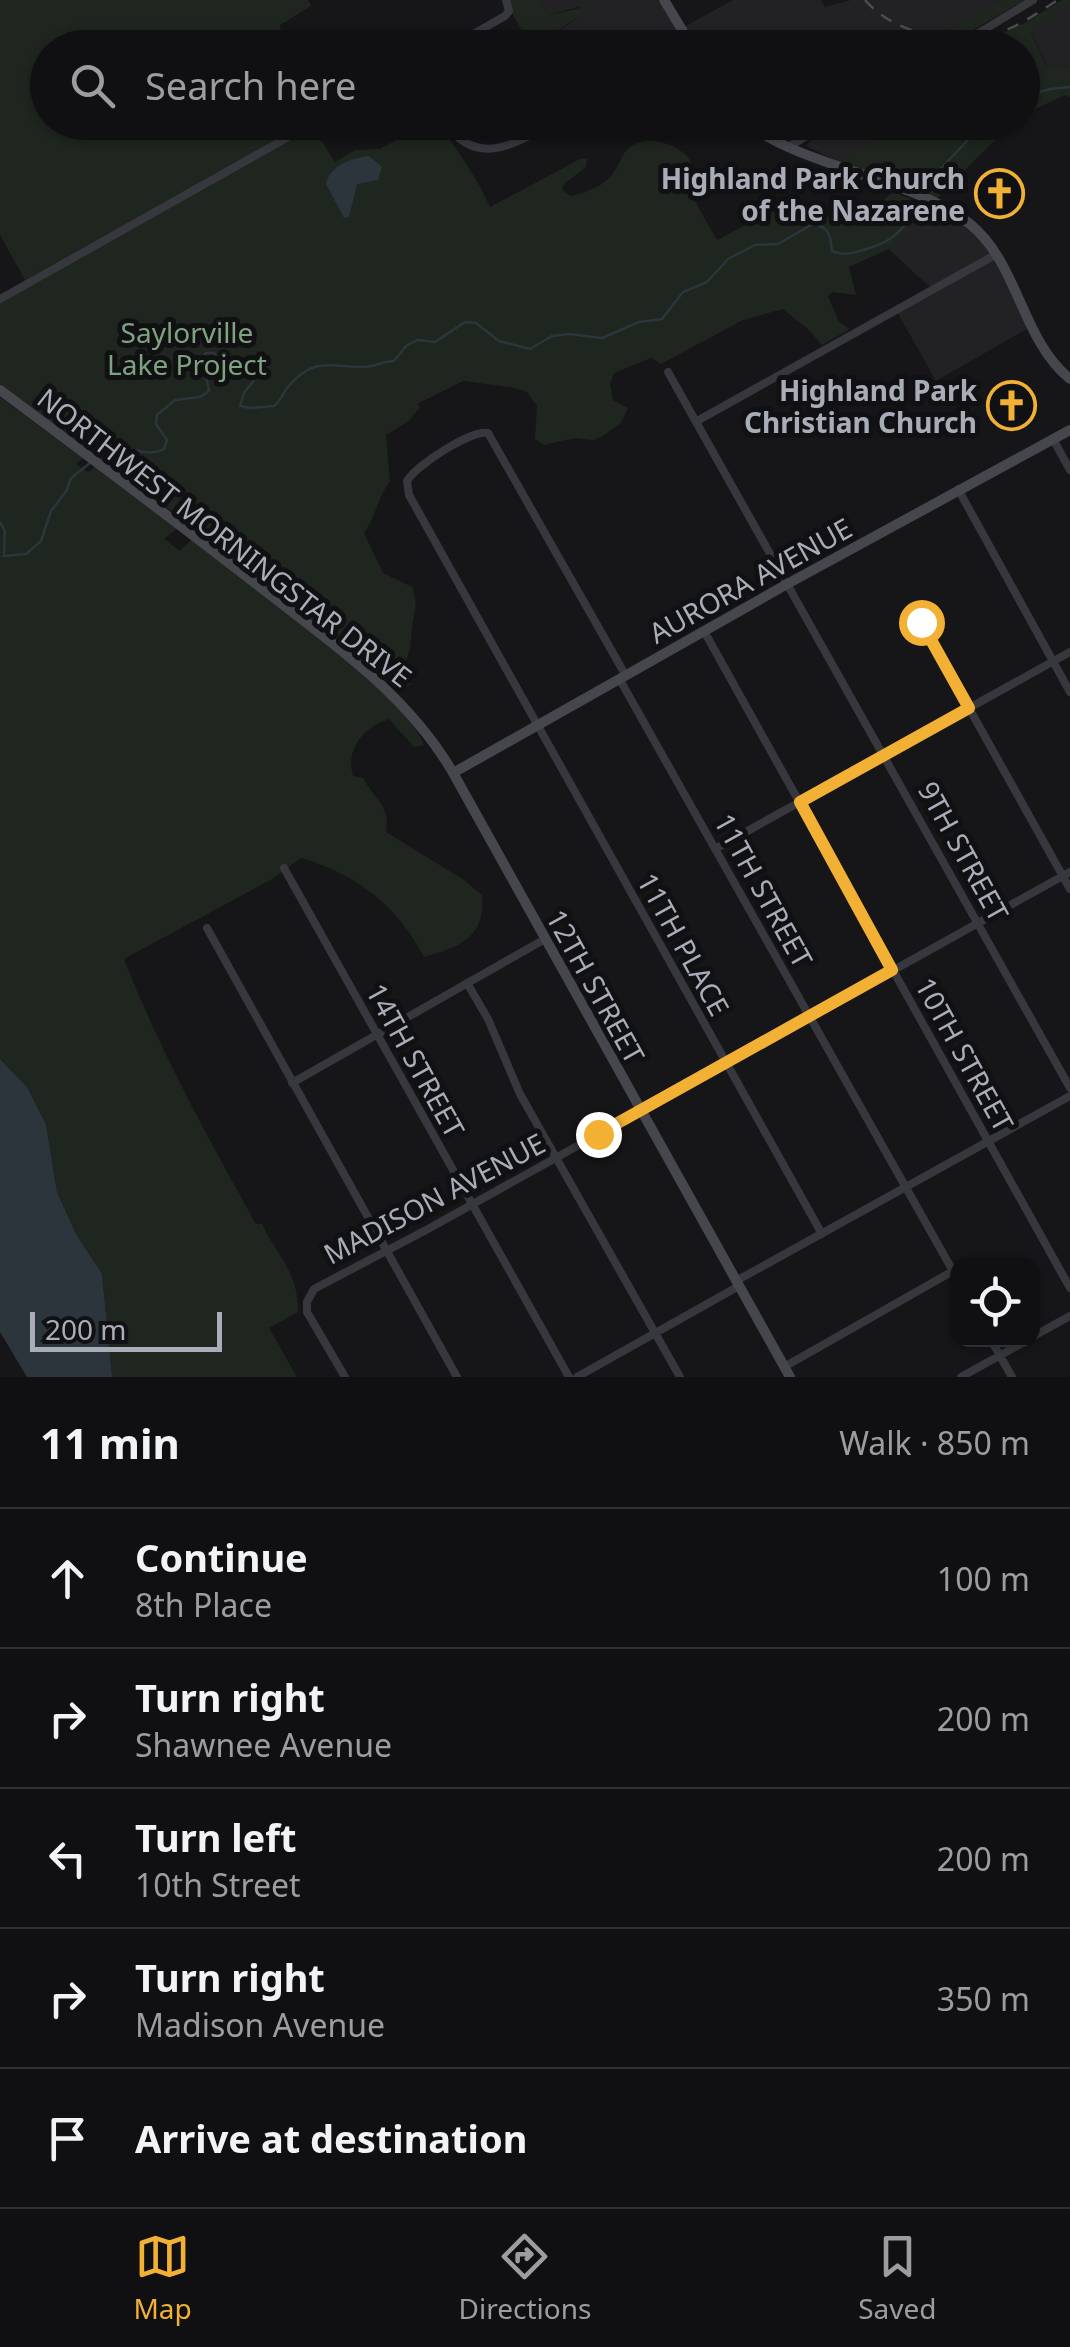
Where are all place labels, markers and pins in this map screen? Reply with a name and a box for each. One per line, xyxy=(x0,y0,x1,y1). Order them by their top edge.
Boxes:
place label: Highland Park Church of the Nazarene xyxy=(661,159,965,229)
church icon: Highland Park Church of the Nazarene xyxy=(974,168,1026,220)
place label: Highland Park Christian Church xyxy=(744,371,978,441)
church icon: Highland Park Christian Church xyxy=(986,380,1038,432)

